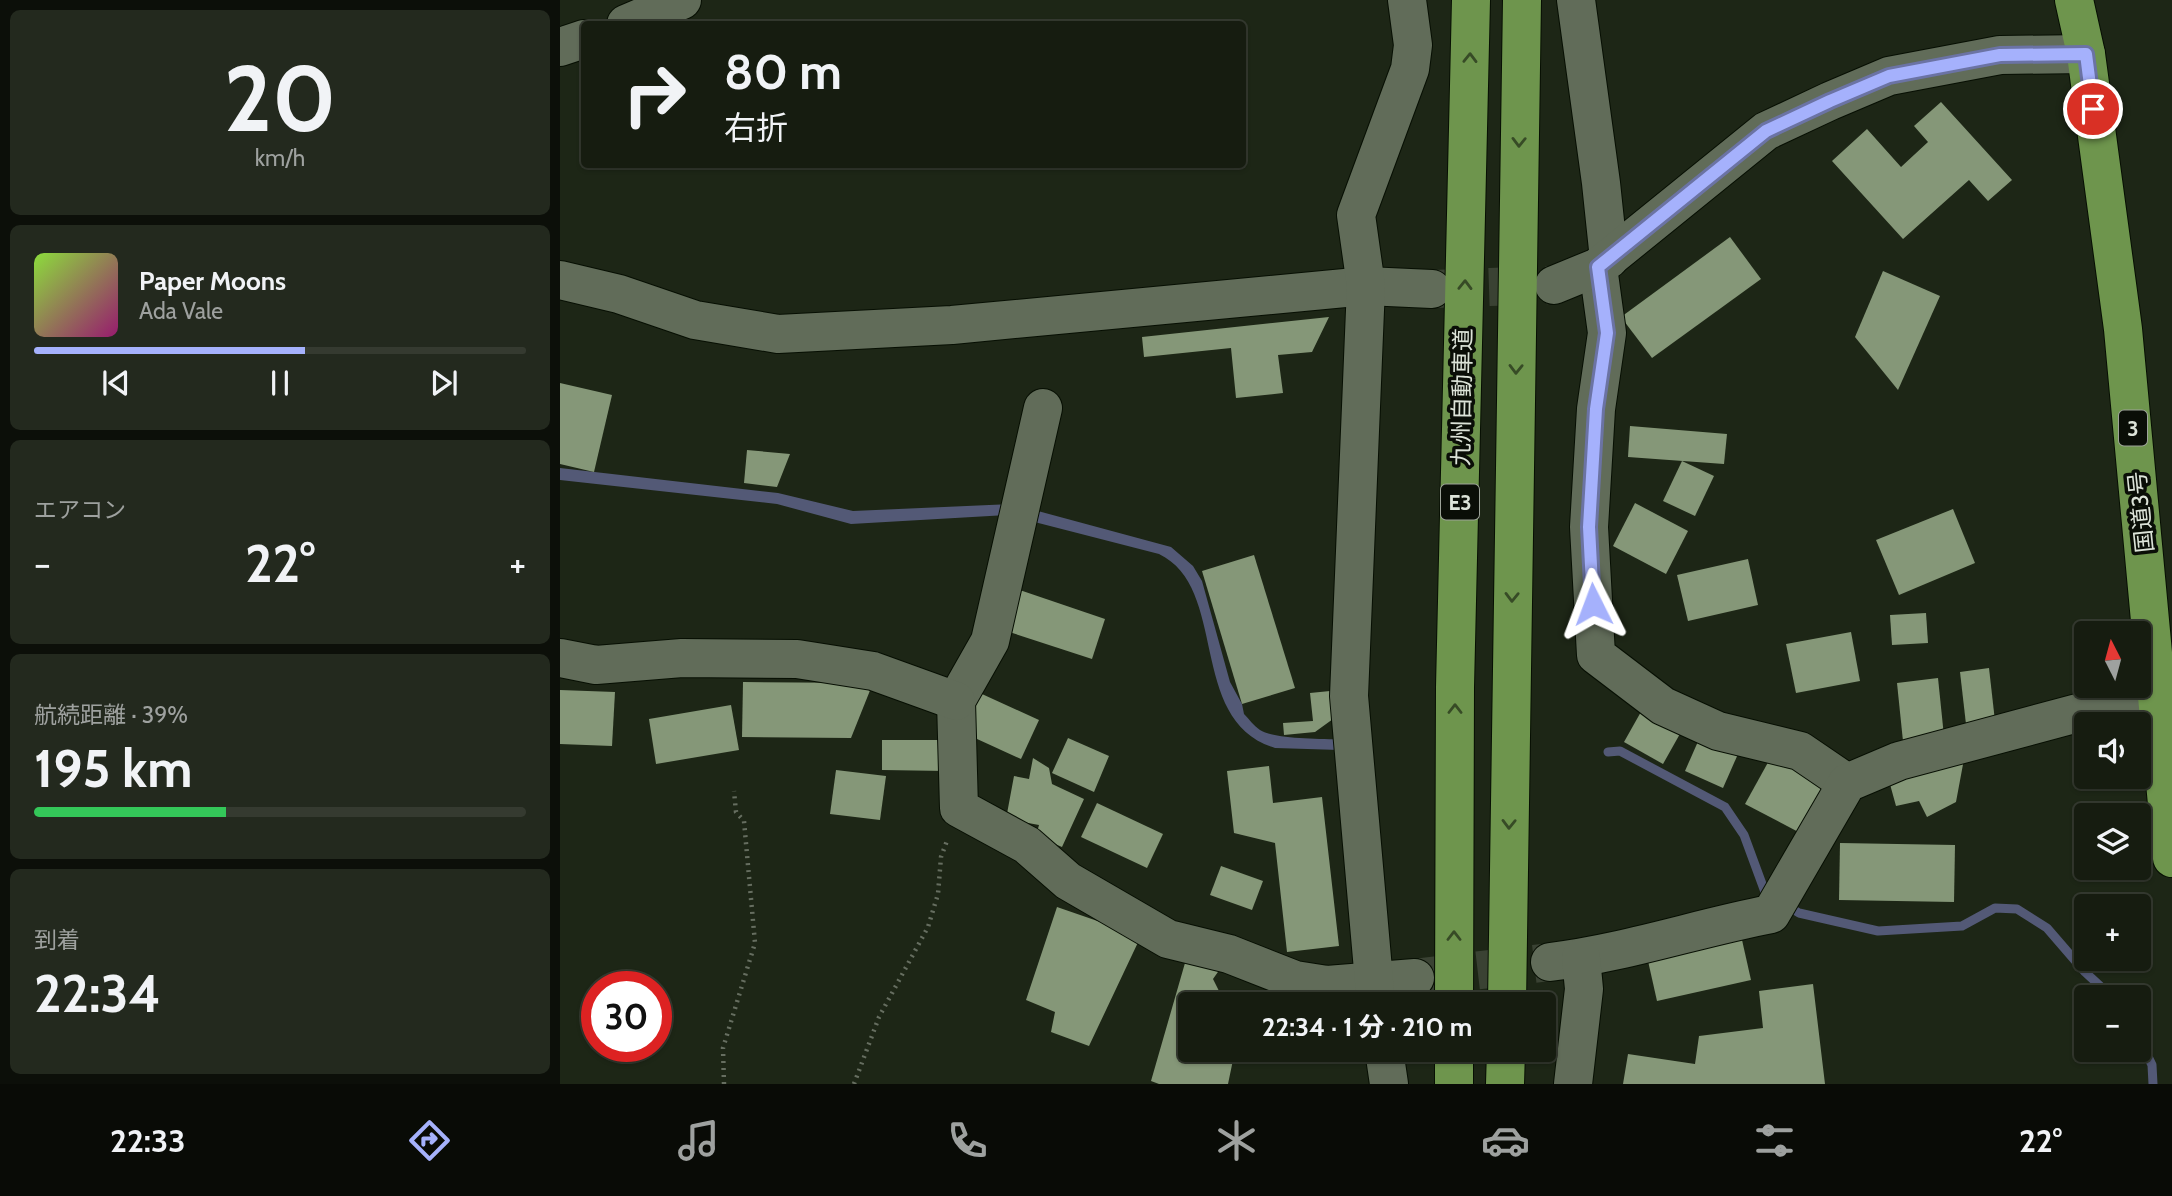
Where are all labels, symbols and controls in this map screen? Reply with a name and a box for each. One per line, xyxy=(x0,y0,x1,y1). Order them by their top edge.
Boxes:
text: 80 m xyxy=(724,42,842,101)
text: 20 xyxy=(224,43,336,154)
icon: right xyxy=(609,49,700,140)
one-way arrow xyxy=(1462,52,1477,63)
pin xyxy=(2063,79,2123,139)
icon: arrive xyxy=(2074,90,2112,128)
text: 右折 xyxy=(724,108,788,147)
one-way arrow xyxy=(1511,137,1527,147)
text: km/h xyxy=(255,144,305,172)
text: Paper Moons xyxy=(139,265,286,297)
one-way arrow xyxy=(1457,280,1473,290)
text: Ada Vale xyxy=(139,297,223,325)
street label: 九州自動車道 xyxy=(1447,328,1477,466)
icon: previous xyxy=(97,364,135,402)
icon: pause xyxy=(261,364,299,402)
icon: next xyxy=(425,364,463,402)
one-way arrow xyxy=(1508,364,1523,375)
road number: 3 xyxy=(2119,410,2147,446)
street label: 国道3号 xyxy=(2123,470,2159,554)
road number: E3 xyxy=(1441,484,1479,520)
text: エアコン xyxy=(34,496,126,524)
text: 22° xyxy=(245,532,315,595)
text: − xyxy=(34,540,51,587)
text: + xyxy=(509,540,526,587)
position arrow xyxy=(1556,567,1630,641)
one-way arrow xyxy=(1504,592,1520,602)
north arrow xyxy=(2074,621,2151,698)
map controls xyxy=(2074,621,2151,1062)
text: 航続距離 · 39% xyxy=(34,701,188,729)
one-way arrow xyxy=(1447,703,1463,714)
button: sound xyxy=(2074,712,2151,789)
text: 195 km xyxy=(34,737,192,800)
button: layers xyxy=(2074,803,2151,880)
one-way arrow xyxy=(1501,819,1517,830)
button: + xyxy=(2074,894,2151,971)
text: 到着 xyxy=(34,926,80,954)
one-way arrow xyxy=(1446,931,1462,941)
text: 22:34 xyxy=(34,962,161,1025)
speed limit sign: 30 xyxy=(581,971,672,1062)
button: − xyxy=(2074,985,2151,1062)
text: 22:34 · 1 分 · 210 m xyxy=(1262,1011,1472,1043)
icon: directions xyxy=(405,1116,454,1165)
icon: music xyxy=(674,1116,723,1165)
icon: phone xyxy=(943,1116,992,1165)
icon: climate xyxy=(1212,1116,1261,1165)
icon: car xyxy=(1481,1116,1530,1165)
icon: filters xyxy=(1750,1116,1799,1165)
text: 22:33 xyxy=(110,1121,185,1160)
text: 22° xyxy=(2019,1121,2062,1160)

